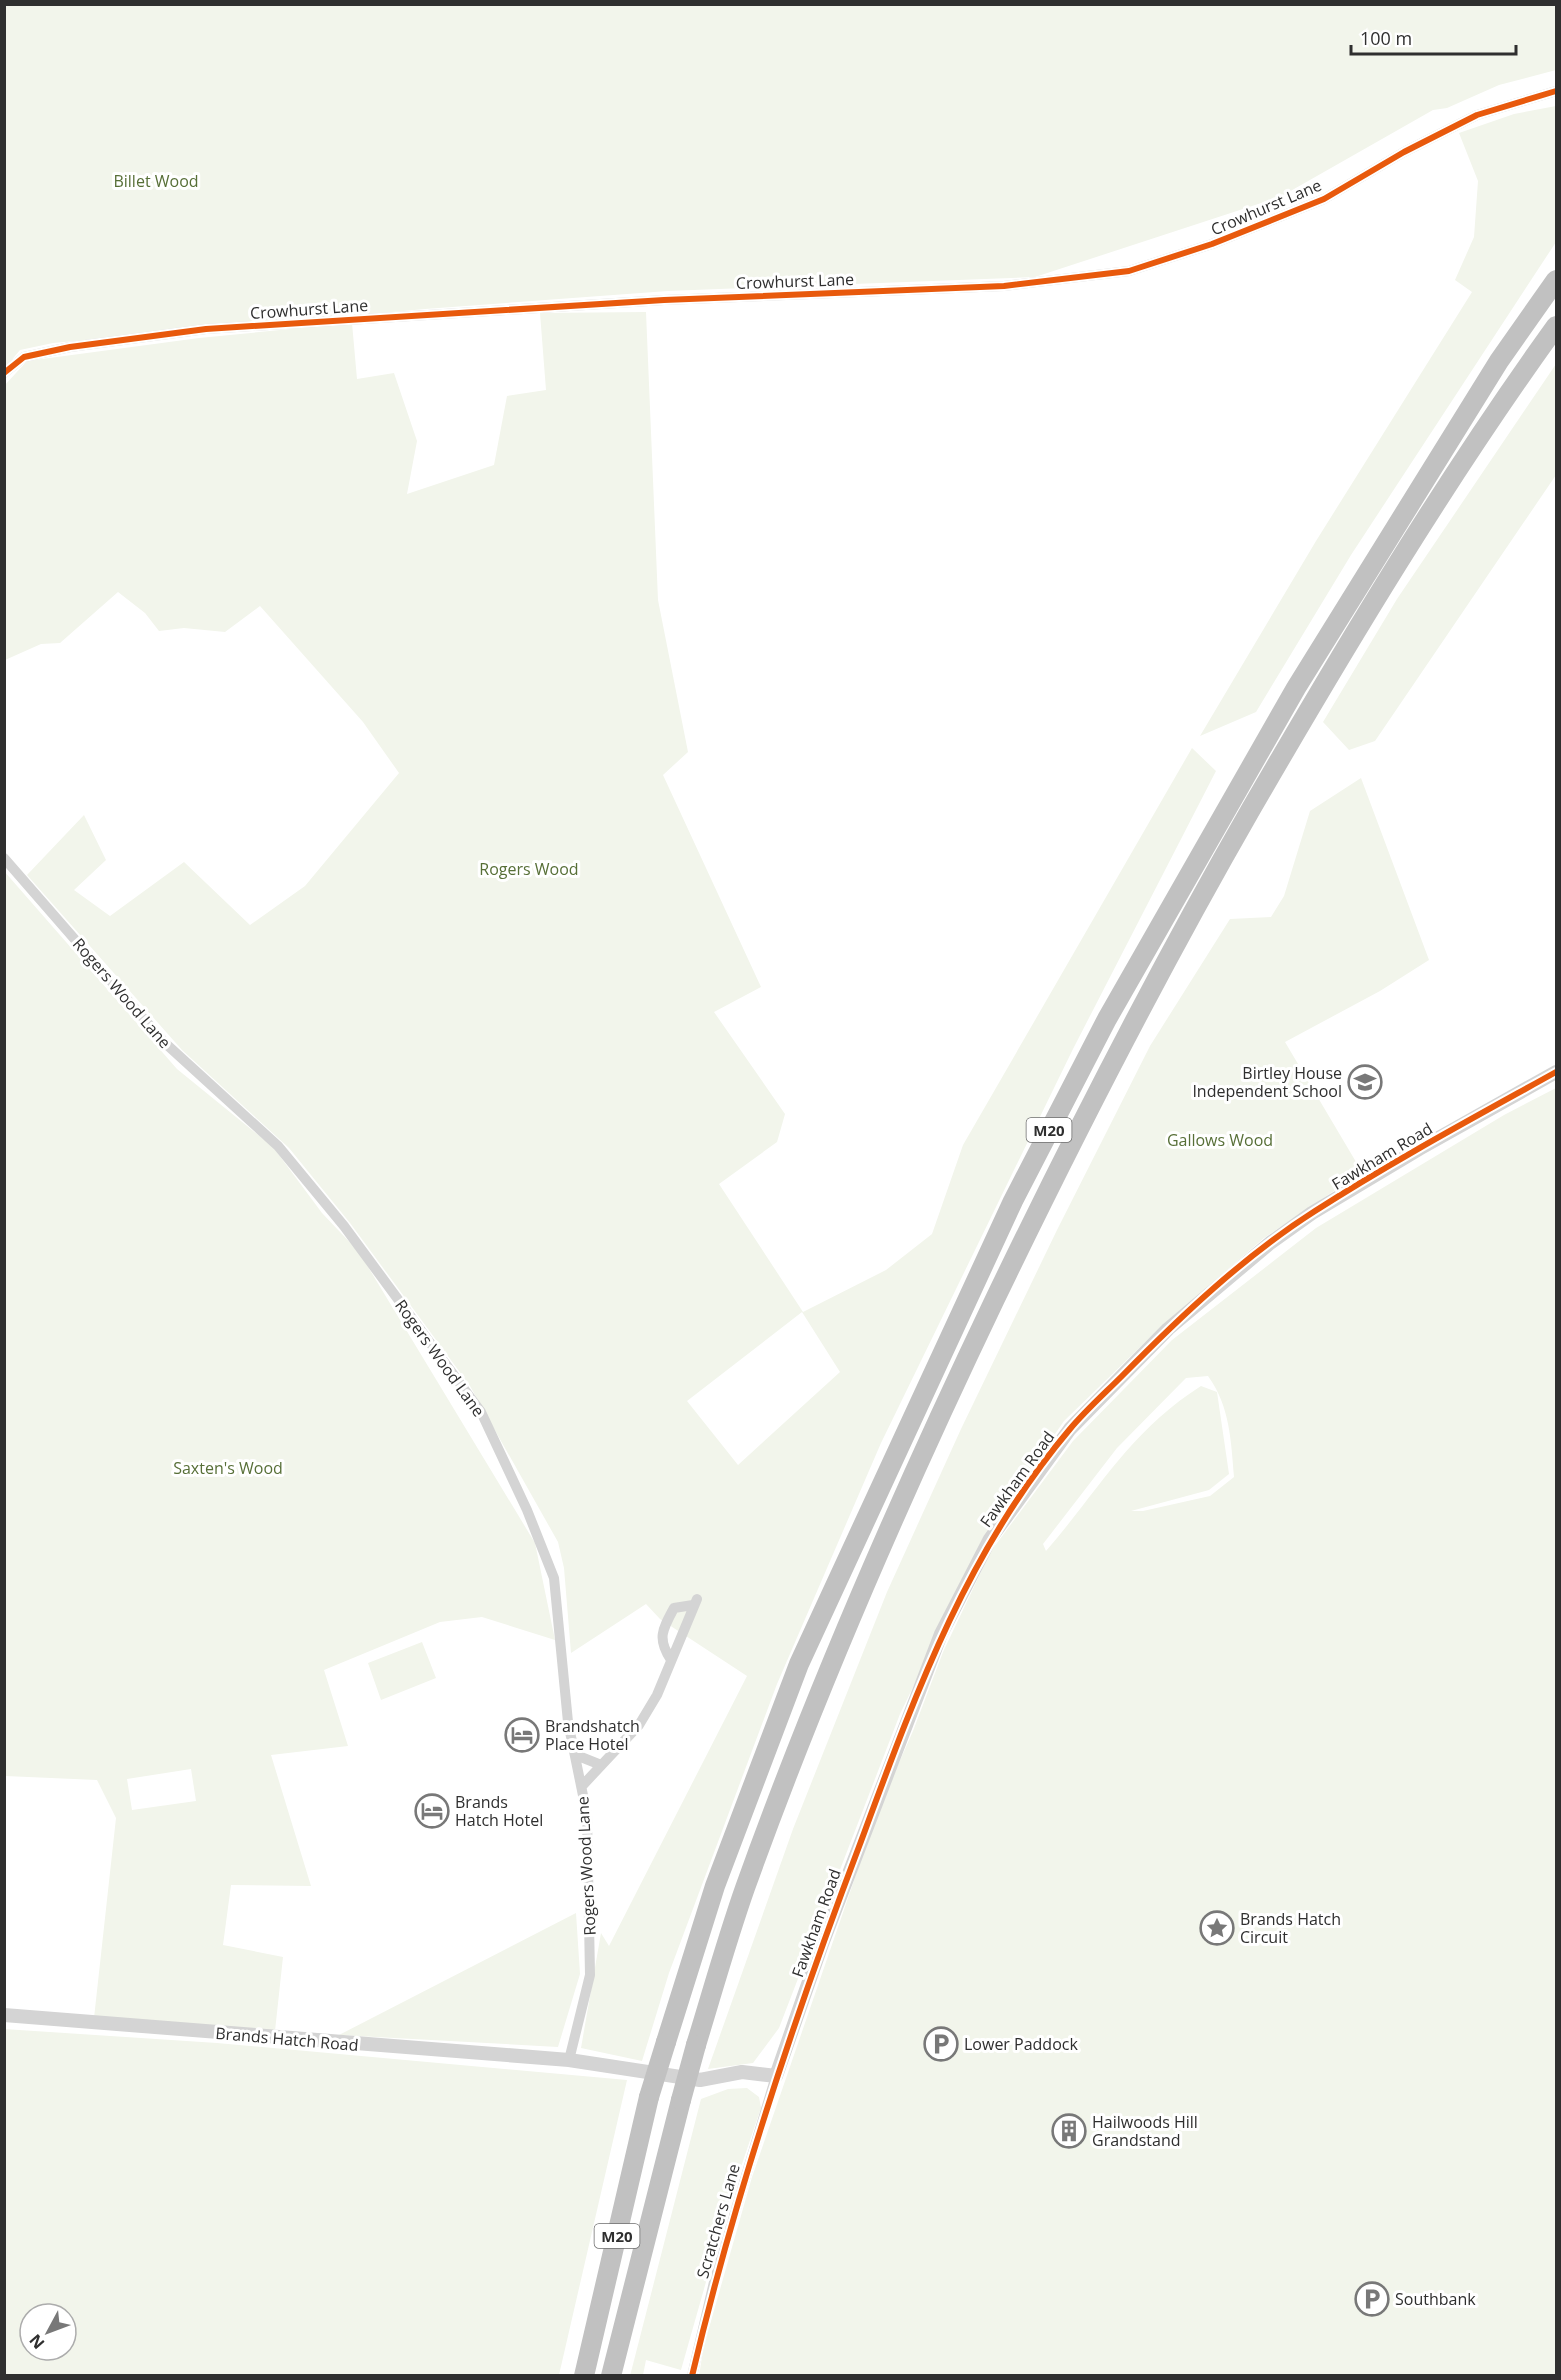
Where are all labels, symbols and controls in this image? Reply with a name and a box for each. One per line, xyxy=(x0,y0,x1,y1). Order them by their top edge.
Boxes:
scale bar xyxy=(1351,18,1516,56)
text: 100 m xyxy=(1360,26,1412,50)
park label: Billet Wood xyxy=(113,170,199,192)
street label: Crowhurst Lane xyxy=(1207,174,1325,240)
street label: Crowhurst Lane xyxy=(735,268,855,294)
street label: Crowhurst Lane xyxy=(249,294,369,324)
park label: Rogers Wood xyxy=(479,858,579,880)
street label: Rogers Wood Lane xyxy=(68,933,176,1053)
place label: Birtley House Independent School xyxy=(1192,1062,1342,1102)
school or university icon: Birtley House Independent School xyxy=(1347,1064,1383,1100)
street label: Fawkham Road xyxy=(1328,1117,1436,1195)
road number: M20 xyxy=(1026,1118,1072,1142)
park label: Gallows Wood xyxy=(1167,1129,1273,1151)
street label: Rogers Wood Lane xyxy=(390,1295,490,1421)
street label: Fawkham Road xyxy=(975,1426,1059,1532)
park label: Saxten's Wood xyxy=(173,1457,283,1479)
place label: Brandshatch Place Hotel xyxy=(545,1715,640,1755)
hotel icon: Brandshatch Place Hotel xyxy=(504,1717,540,1753)
place label: Brands Hatch Hotel xyxy=(455,1791,543,1831)
hotel icon: Brands Hatch Hotel xyxy=(414,1793,450,1829)
street label: Rogers Wood Lane xyxy=(571,1796,601,1936)
street label: Fawkham Road xyxy=(786,1866,846,1980)
place label: Brands Hatch Circuit xyxy=(1240,1908,1341,1948)
place icon: Brands Hatch Circuit xyxy=(1199,1910,1235,1946)
street label: Brands Hatch Road xyxy=(215,2022,359,2056)
parking icon: Lower Paddock xyxy=(923,2026,959,2062)
place label: Lower Paddock xyxy=(964,2033,1078,2055)
place label: Hailwoods Hill Grandstand xyxy=(1092,2111,1198,2151)
building icon: Hailwoods Hill Grandstand xyxy=(1051,2113,1087,2149)
street label: Scratchers Lane xyxy=(691,2161,745,2281)
road number: M20 xyxy=(594,2224,640,2248)
parking icon: Southbank xyxy=(1354,2281,1390,2317)
place label: Southbank xyxy=(1395,2288,1476,2310)
north arrow xyxy=(18,2302,78,2362)
text: N xyxy=(24,2330,49,2354)

